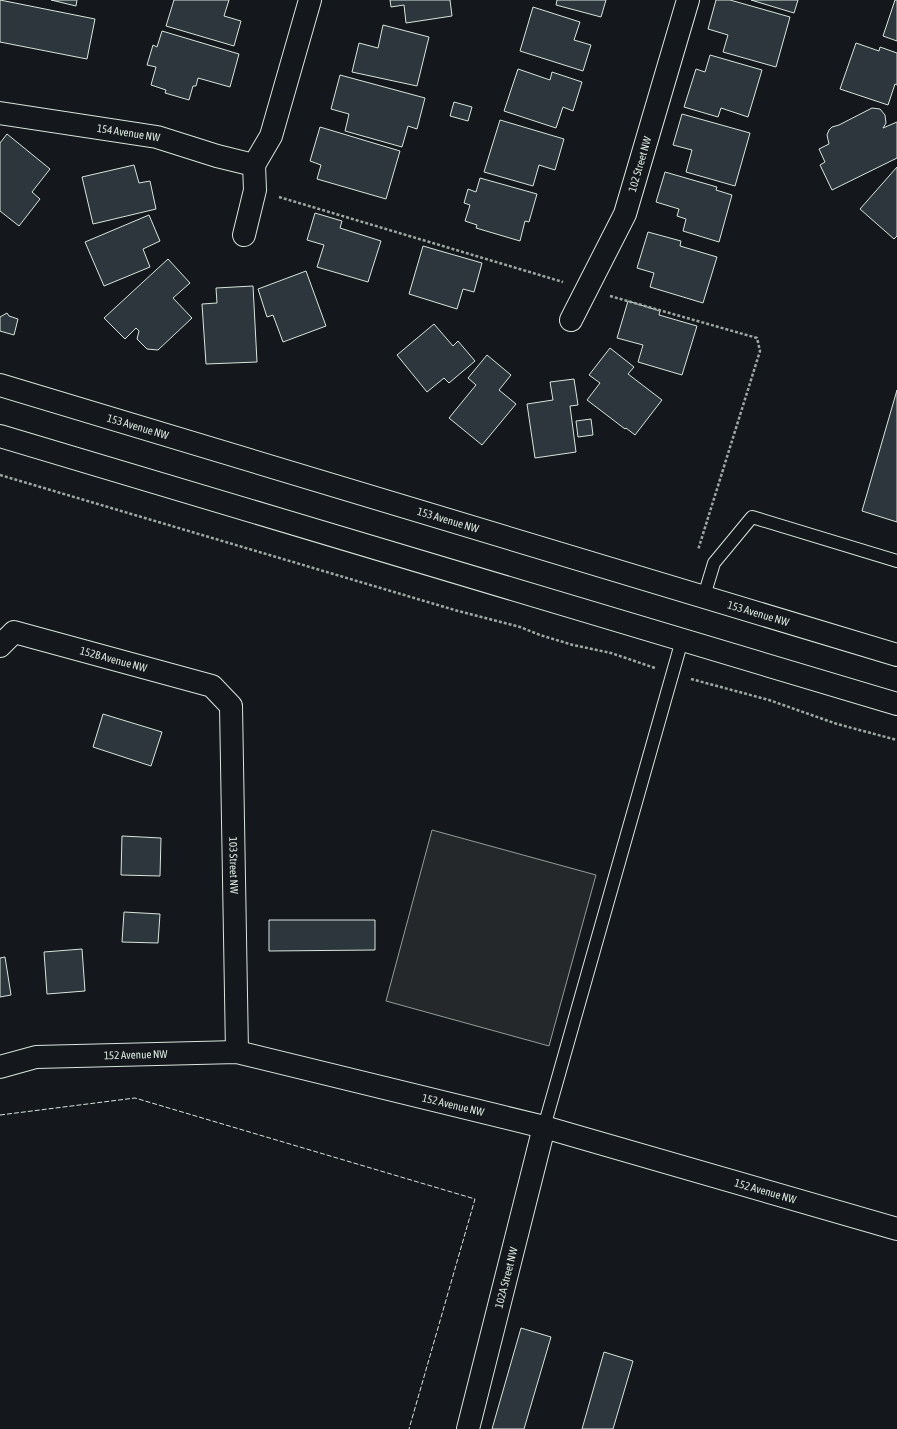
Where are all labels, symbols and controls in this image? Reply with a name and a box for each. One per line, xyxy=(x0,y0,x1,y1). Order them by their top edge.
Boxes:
street label: 154 Avenue NW xyxy=(96,122,161,143)
street label: 102 Street NW xyxy=(626,135,654,193)
street label: 153 Avenue NW xyxy=(106,412,170,441)
street label: 153 Avenue NW xyxy=(416,505,480,535)
street label: 153 Avenue NW xyxy=(726,598,791,628)
street label: 152B Avenue NW xyxy=(79,644,148,674)
street label: 103 Street NW xyxy=(227,837,240,894)
street label: 152 Avenue NW xyxy=(104,1048,168,1061)
street label: 152 Avenue NW xyxy=(421,1091,486,1118)
street label: 152 Avenue NW xyxy=(733,1176,798,1206)
street label: 102A Street NW xyxy=(493,1246,520,1310)

